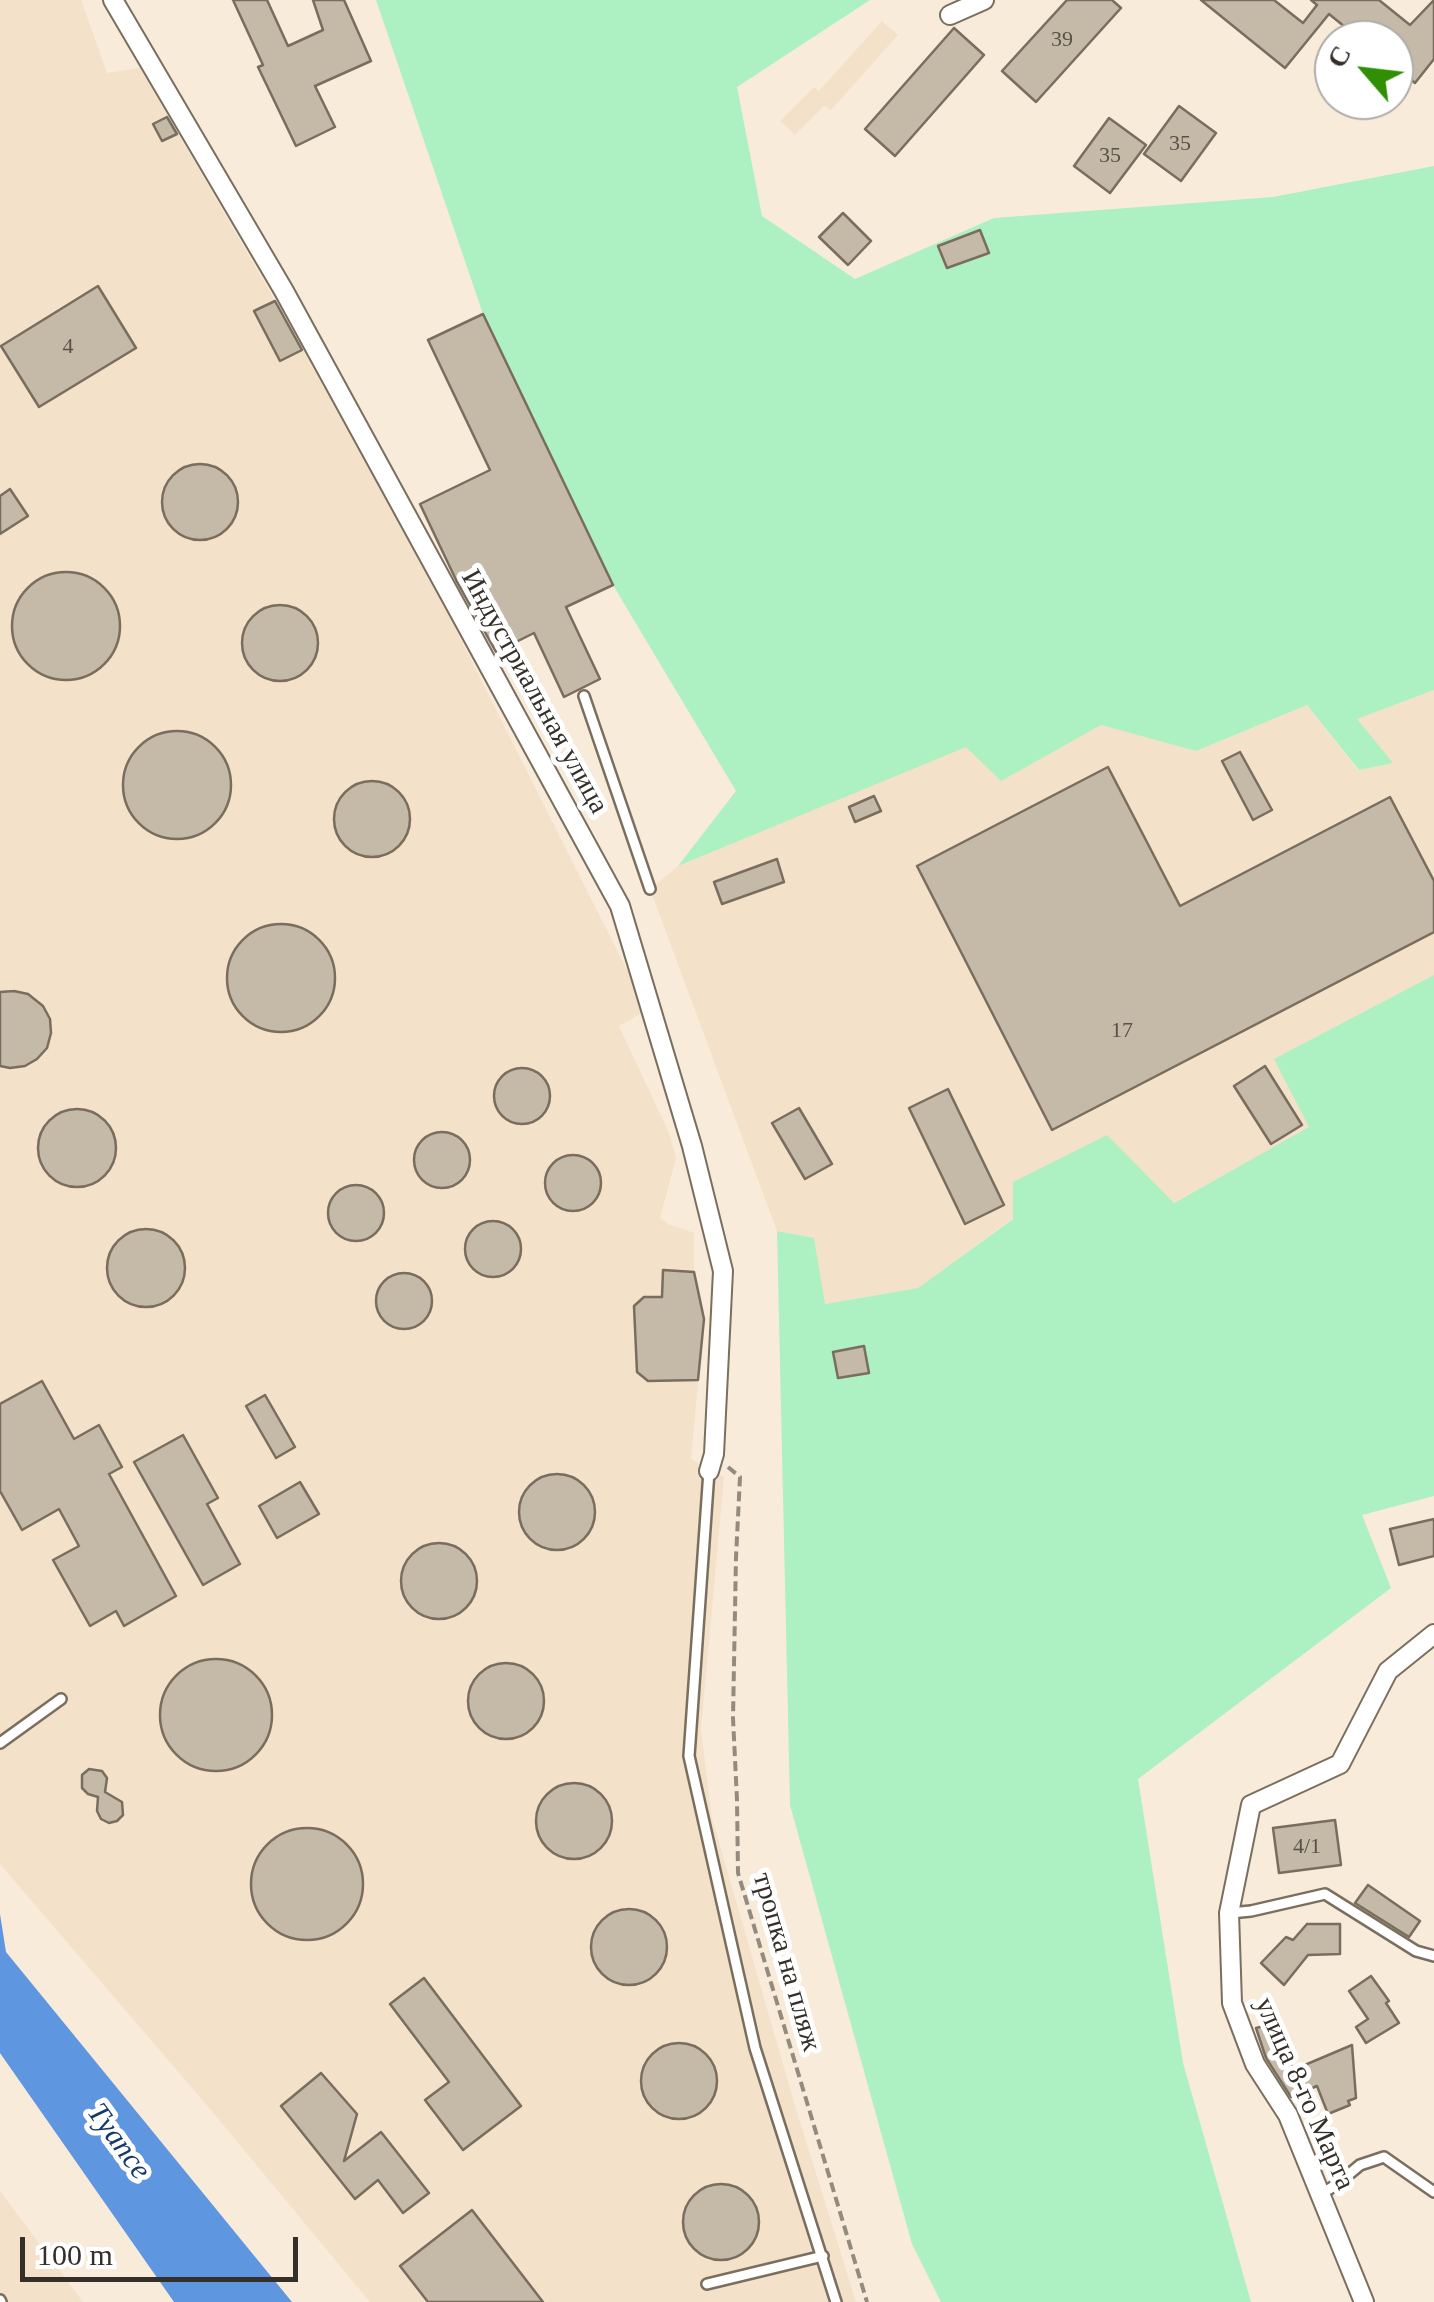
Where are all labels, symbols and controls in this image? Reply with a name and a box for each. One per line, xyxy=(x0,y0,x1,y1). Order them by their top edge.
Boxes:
north arrow xyxy=(1314,20,1414,120)
house number: 39 xyxy=(1051,27,1073,53)
text: С xyxy=(1320,40,1357,73)
house number: 35 xyxy=(1169,131,1191,157)
house number: 35 xyxy=(1099,143,1121,169)
house number: 4 xyxy=(62,334,74,360)
street label: Индустриальная улица xyxy=(453,564,615,820)
house number: 17 xyxy=(1111,1018,1133,1044)
house number: 4/1 xyxy=(1293,1834,1321,1860)
street label: тропка на пляж xyxy=(745,1869,827,2055)
street label: улица 8-го Марта xyxy=(1247,1993,1361,2195)
water label: Туапсе xyxy=(78,2097,158,2187)
scale bar xyxy=(25,2217,302,2279)
text: 100 m xyxy=(37,2238,113,2271)

